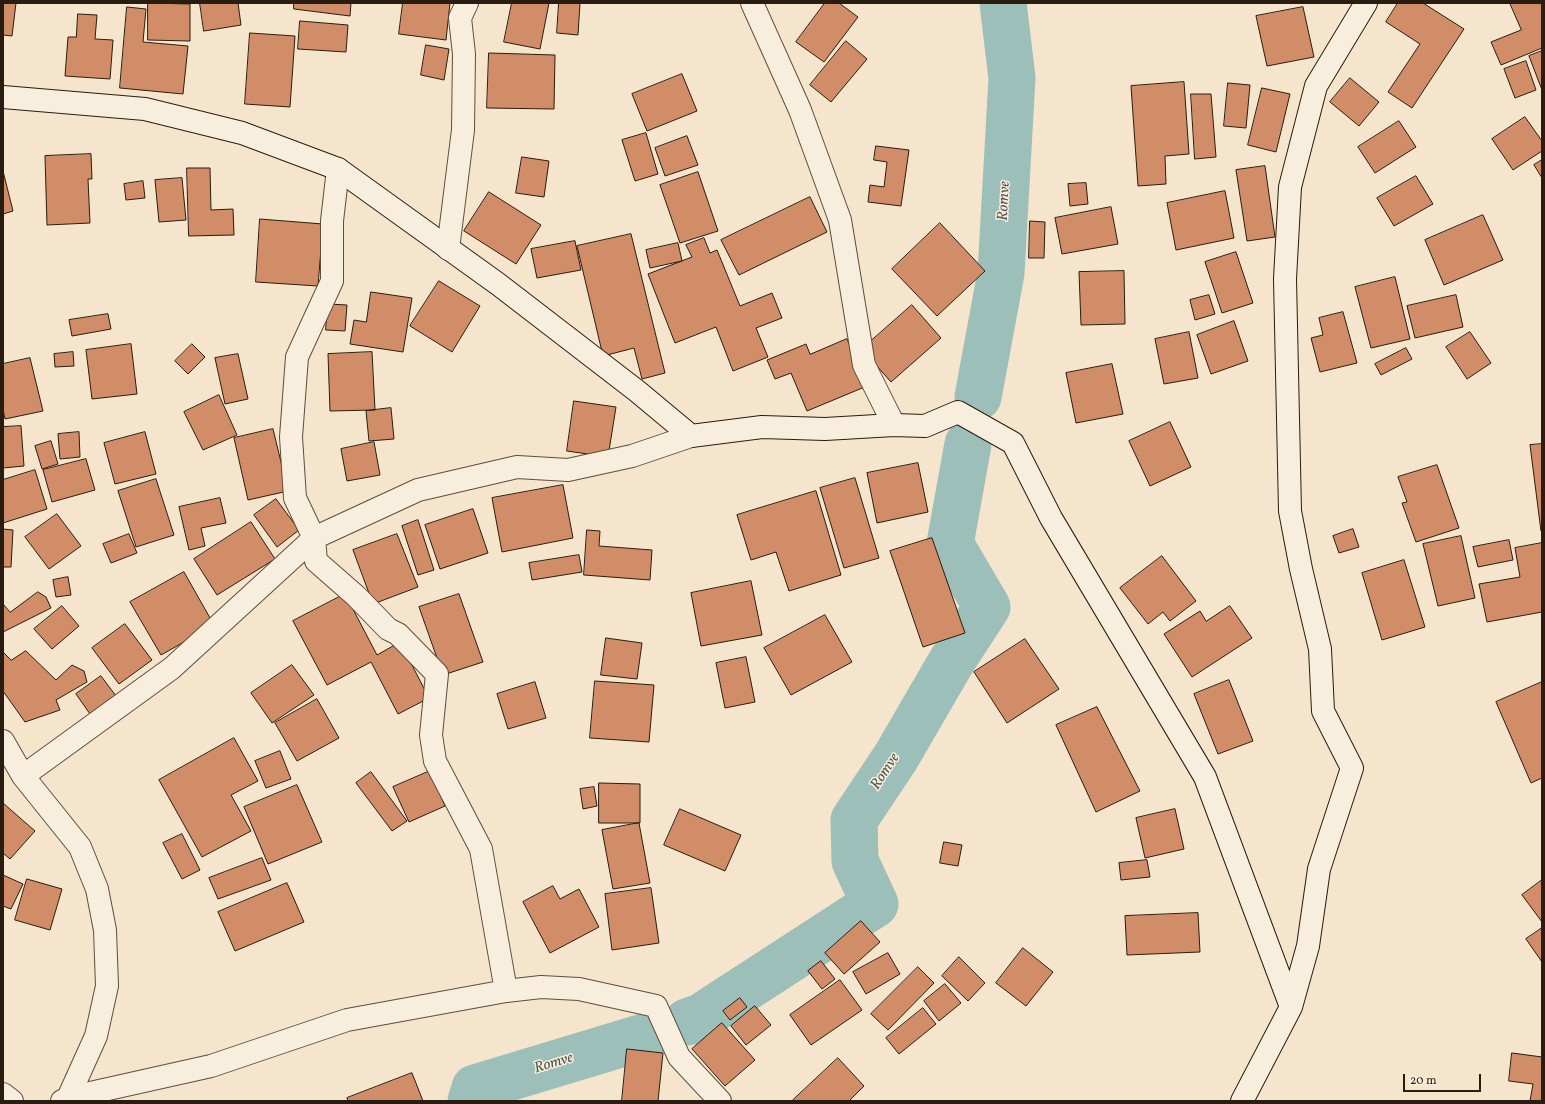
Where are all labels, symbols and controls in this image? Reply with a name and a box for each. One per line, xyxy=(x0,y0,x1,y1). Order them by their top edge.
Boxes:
water label: Romve xyxy=(995,181,1015,221)
water label: Romve xyxy=(868,750,904,794)
water label: Romve xyxy=(532,1050,576,1078)
scale bar xyxy=(1405,1066,1483,1092)
text: 20 m xyxy=(1410,1073,1437,1089)

